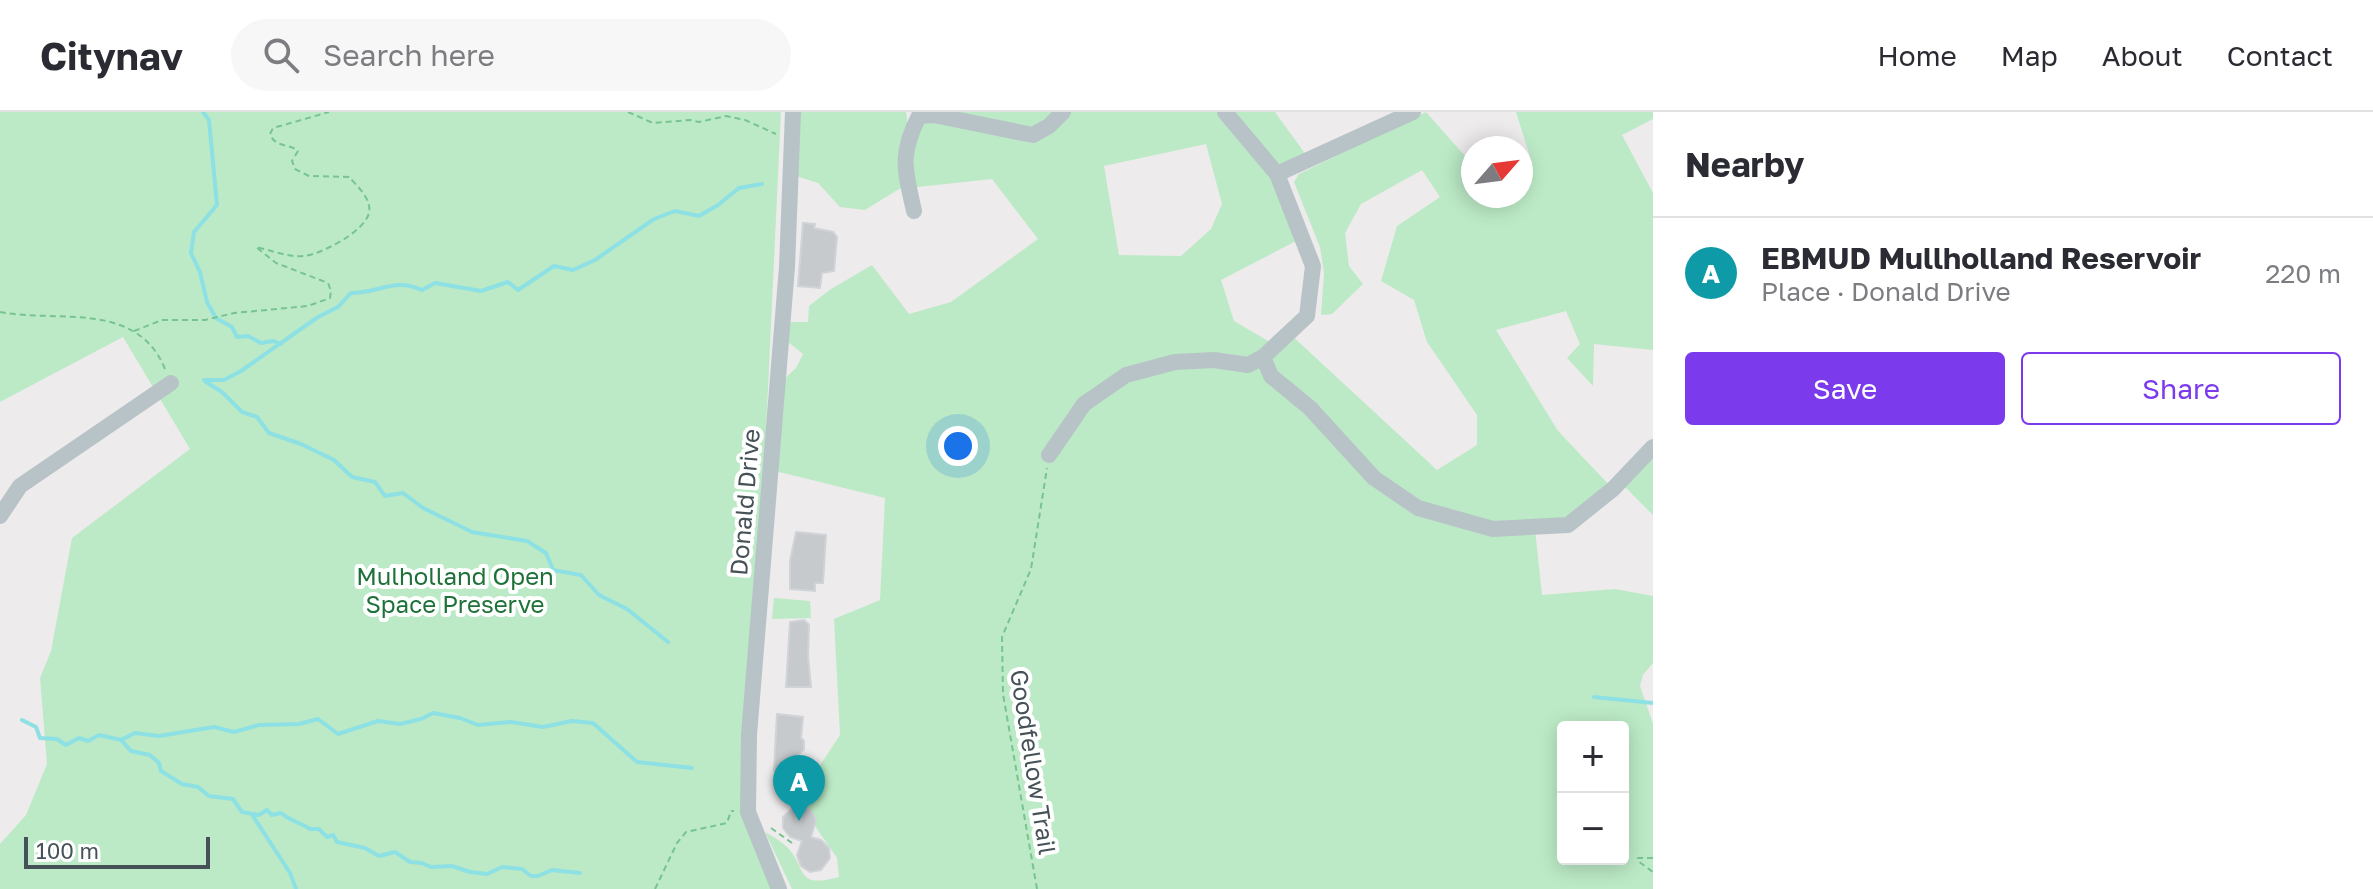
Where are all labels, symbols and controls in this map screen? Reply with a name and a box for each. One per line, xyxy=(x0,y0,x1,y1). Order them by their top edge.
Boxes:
search box xyxy=(231,19,791,91)
text: Citynav xyxy=(40,33,183,78)
icon: search xyxy=(259,33,303,77)
text: Search here xyxy=(323,37,495,73)
text: Home xyxy=(1878,39,1957,72)
text: Map xyxy=(2001,39,2058,72)
text: About xyxy=(2102,39,2183,72)
text: Contact xyxy=(2227,39,2333,72)
north arrow xyxy=(1461,136,1533,208)
text: Nearby xyxy=(1685,144,1805,184)
text: EBMUD Mullholland Reservoir xyxy=(1761,240,2201,276)
text: A xyxy=(1702,258,1720,289)
text: 220 m xyxy=(2265,258,2341,289)
text: Place · Donald Drive xyxy=(1761,276,2011,307)
button: Save xyxy=(1685,352,2005,425)
button: Share xyxy=(2021,352,2341,425)
your location xyxy=(938,426,978,466)
street label: Donald Drive xyxy=(723,427,765,577)
park label: Mulholland Open Space Preserve xyxy=(356,561,554,618)
street label: Goodfellow Trail xyxy=(1005,667,1063,857)
map controls xyxy=(1557,721,1629,865)
button: + xyxy=(1557,721,1629,793)
pin: A xyxy=(773,755,825,821)
button: − xyxy=(1557,793,1629,865)
scale bar xyxy=(24,833,210,869)
text: 100 m xyxy=(36,837,99,864)

